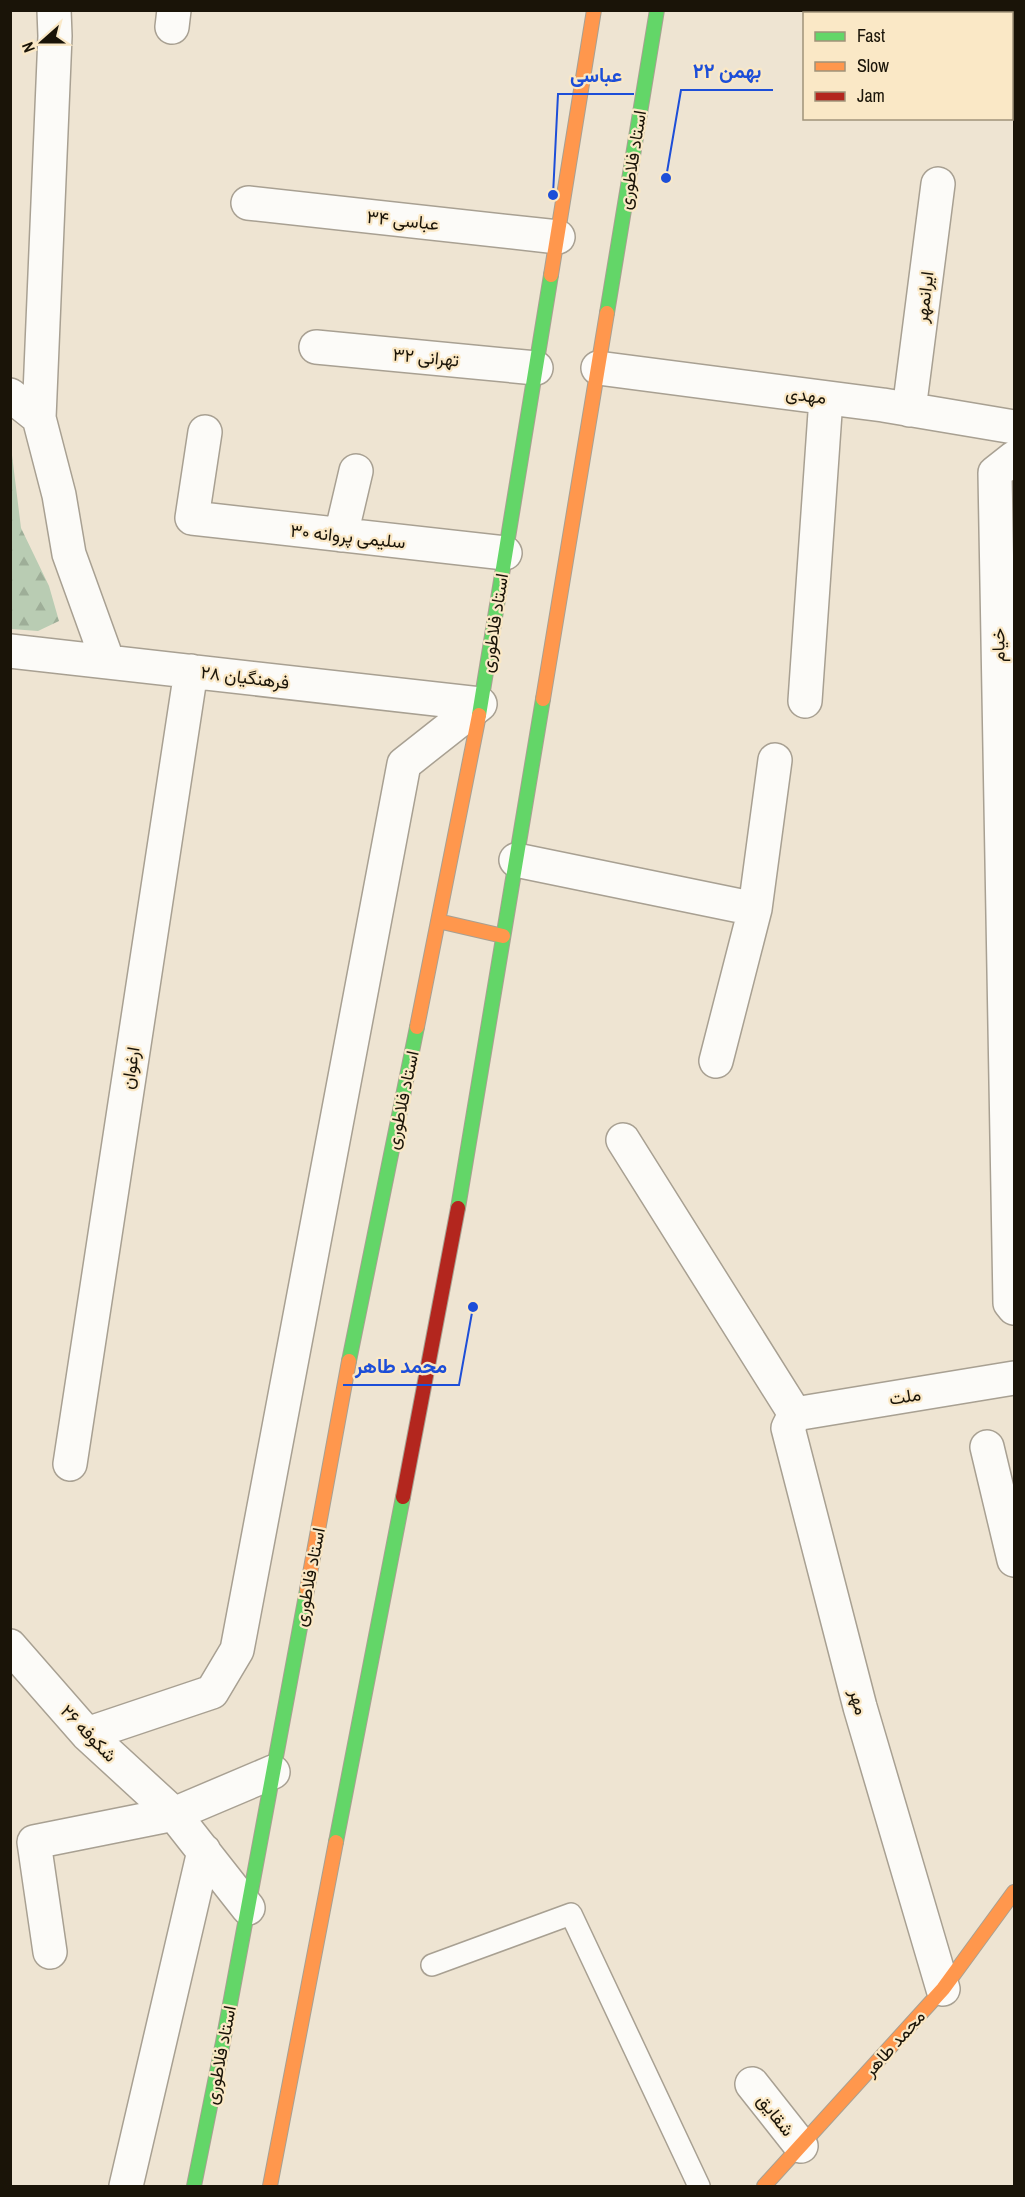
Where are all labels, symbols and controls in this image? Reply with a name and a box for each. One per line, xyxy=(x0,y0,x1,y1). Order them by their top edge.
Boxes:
north arrow xyxy=(12,12,72,72)
legend xyxy=(803,12,1013,120)
text: Fast xyxy=(857,23,885,48)
text: N xyxy=(16,39,40,56)
callout: ۲۲ بهمن xyxy=(681,52,773,90)
text: Slow xyxy=(857,53,889,78)
callout: عباسی xyxy=(558,56,634,94)
text: ۲۲ بهمن xyxy=(693,57,761,84)
text: عباسی xyxy=(570,61,622,88)
text: Jam xyxy=(857,83,885,108)
street label: استاد فلاطوری xyxy=(612,108,652,212)
street label: عباسی ۳۴ xyxy=(366,204,440,236)
street label: ایرانمهر xyxy=(908,270,940,325)
street label: تهرانی ۳۲ xyxy=(392,342,460,372)
street label: مهدی xyxy=(784,380,828,410)
street label: سلیمی پروانه ۳۰ xyxy=(289,518,407,554)
street label: استاد فلاطوری xyxy=(474,571,514,675)
street label: خیام xyxy=(985,628,1011,662)
street label: فرهنگیان ۲۸ xyxy=(199,659,291,695)
street label: ارغوان xyxy=(114,1045,146,1091)
street label: استاد فلاطوری xyxy=(379,1048,425,1152)
callout: محمد طاهر xyxy=(343,1347,459,1385)
text: محمد طاهر xyxy=(354,1352,447,1379)
street label: ملت xyxy=(887,1381,923,1411)
street label: استاد فلاطوری xyxy=(287,1525,331,1629)
street label: مهر xyxy=(843,1685,874,1718)
street label: شکوفه ۲۶ xyxy=(55,1699,123,1767)
street label: استاد فلاطوری xyxy=(198,2003,242,2107)
street label: محمد طاهر xyxy=(857,2004,931,2082)
street label: شقایق xyxy=(752,2089,800,2141)

